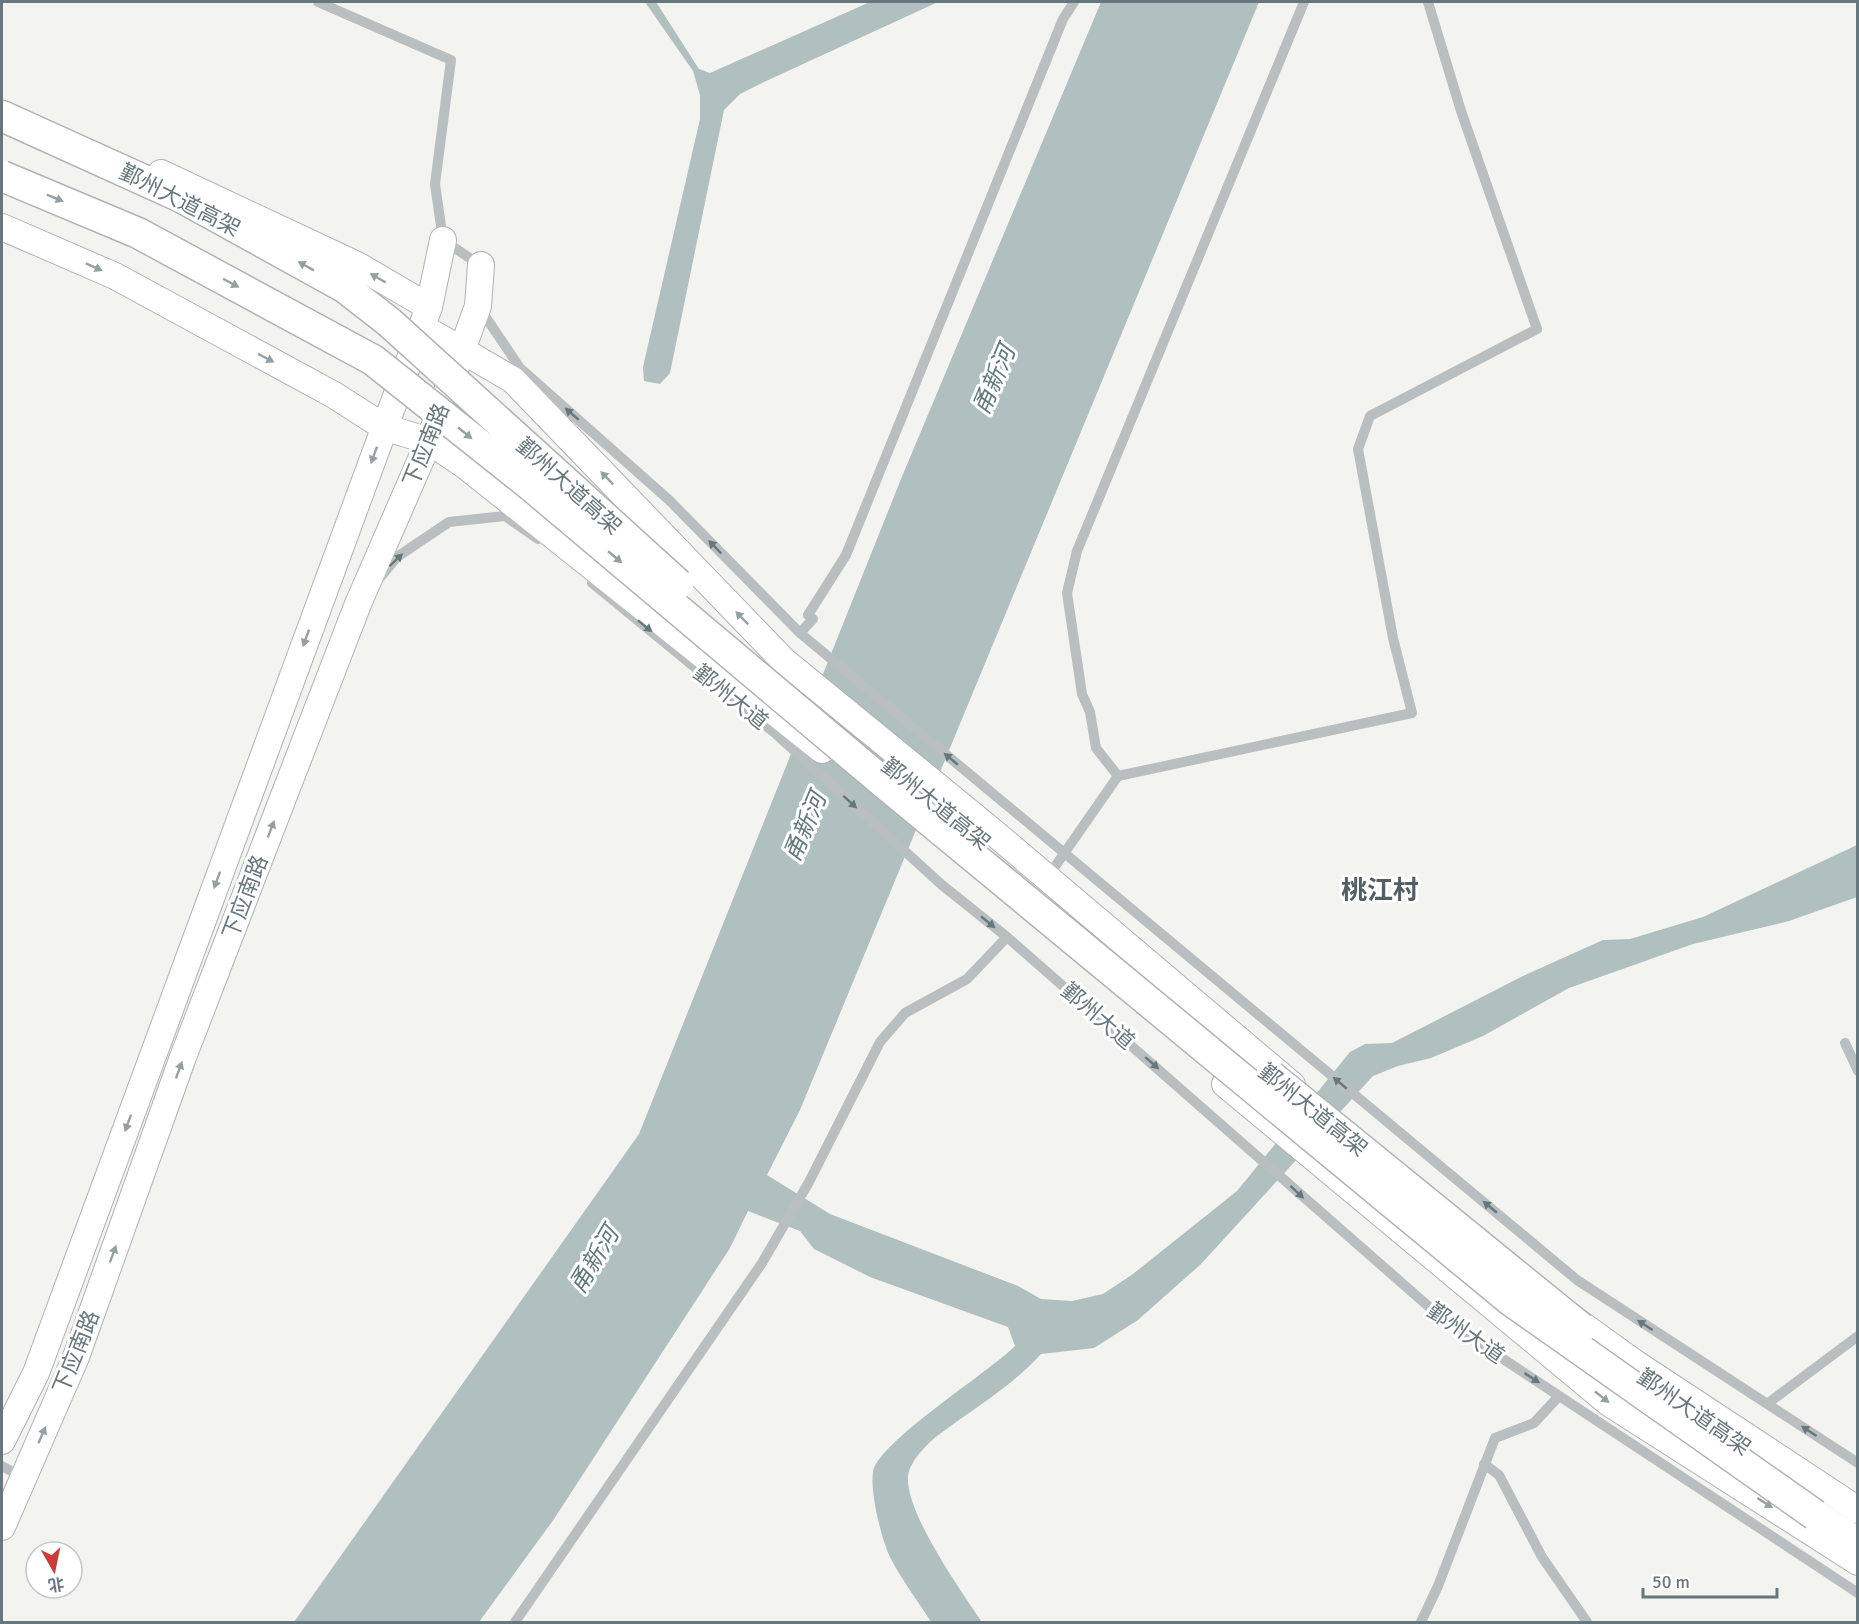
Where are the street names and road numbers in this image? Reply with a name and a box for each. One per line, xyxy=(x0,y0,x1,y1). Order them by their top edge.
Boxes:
street label: 鄞州大道高架 xyxy=(115,158,245,242)
street label: 下应南路 xyxy=(397,399,455,491)
street label: 鄞州大道高架 xyxy=(511,432,627,540)
street label: 鄞州大道 xyxy=(688,659,774,735)
street label: 鄞州大道高架 xyxy=(876,752,996,856)
street label: 下应南路 xyxy=(217,851,273,943)
street label: 鄞州大道 xyxy=(1056,977,1140,1055)
street label: 鄞州大道高架 xyxy=(1253,1058,1373,1162)
street label: 鄞州大道 xyxy=(1422,1297,1510,1369)
street label: 下应南路 xyxy=(47,1306,105,1398)
street label: 鄞州大道高架 xyxy=(1632,1363,1756,1461)

